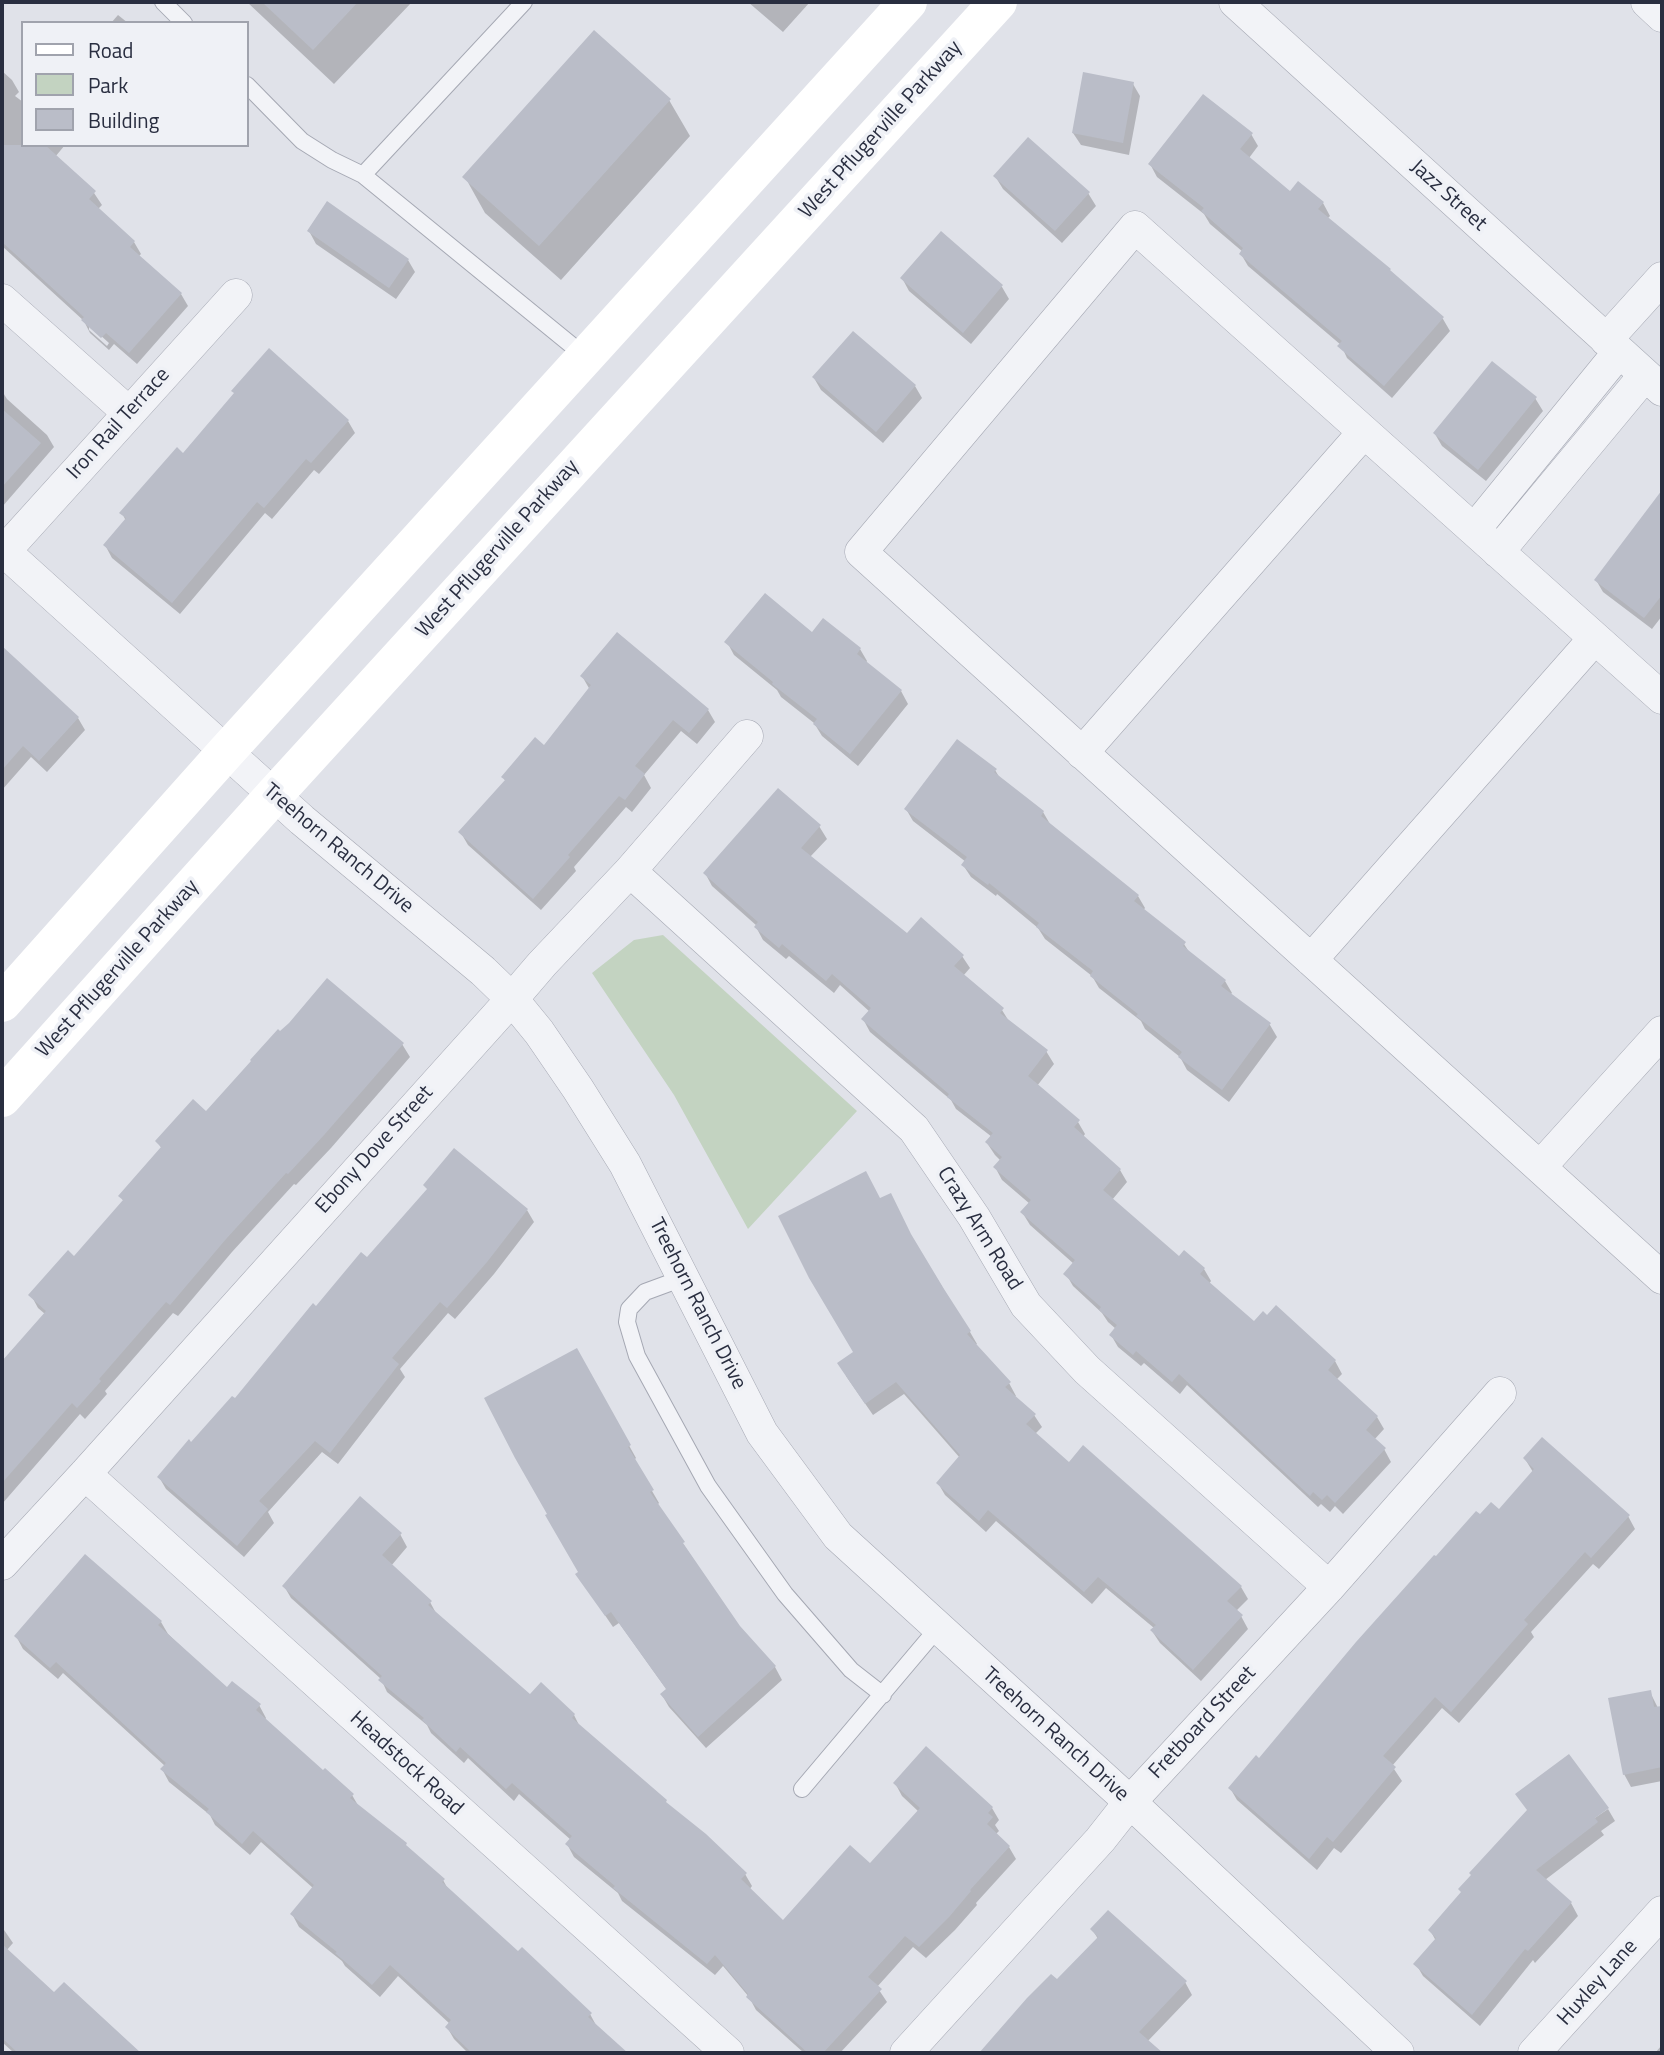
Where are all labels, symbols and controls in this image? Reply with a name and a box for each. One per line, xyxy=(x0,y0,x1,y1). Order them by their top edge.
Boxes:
legend xyxy=(21,21,248,147)
text: Road xyxy=(88,34,133,66)
street label: West Pflugerville Parkway xyxy=(794,36,968,224)
text: Park xyxy=(88,69,128,101)
text: Building xyxy=(88,104,159,136)
street label: Jazz Street xyxy=(1404,155,1492,237)
street label: Iron Rail Terrace xyxy=(62,363,176,485)
street label: West Pflugerville Parkway xyxy=(411,455,585,643)
street label: Treehorn Ranch Drive xyxy=(258,779,418,919)
street label: West Pflugerville Parkway xyxy=(31,875,205,1063)
street label: Ebony Dove Street xyxy=(311,1081,439,1219)
street label: Crazy Arm Road xyxy=(931,1163,1027,1295)
street label: Treehorn Ranch Drive xyxy=(643,1214,751,1394)
street label: Fretboard Street xyxy=(1144,1661,1262,1785)
street label: Treehorn Ranch Drive xyxy=(976,1662,1134,1808)
street label: Headstock Road xyxy=(344,1707,468,1821)
street label: Huxley Lane xyxy=(1553,1935,1643,2031)

